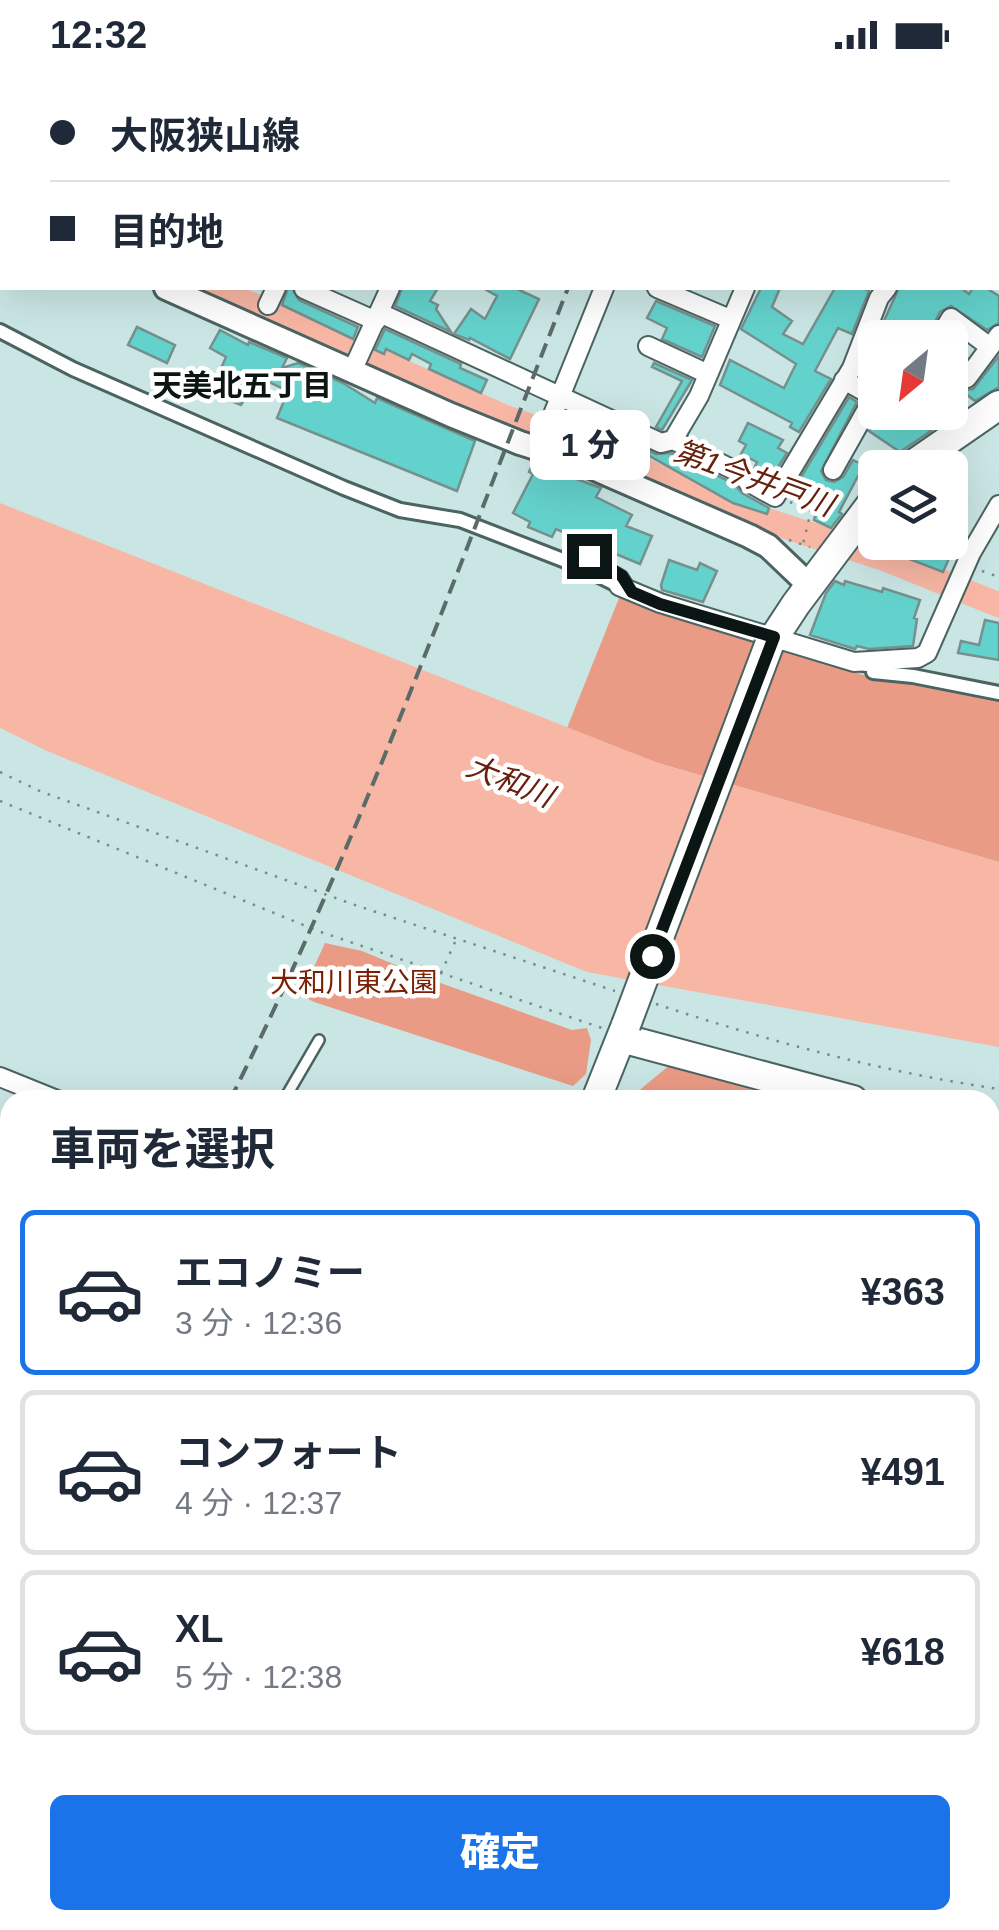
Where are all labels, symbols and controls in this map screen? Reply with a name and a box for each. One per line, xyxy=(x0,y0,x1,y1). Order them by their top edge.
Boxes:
text: 12:32 xyxy=(50,14,147,56)
text: 大阪狭山線 xyxy=(110,115,300,157)
text: 目的地 xyxy=(110,211,224,253)
north arrow xyxy=(858,320,968,430)
map controls xyxy=(858,320,968,560)
district label: 天美北五丁目 xyxy=(152,369,332,402)
callout: 1 分 xyxy=(529,411,649,481)
text: 1 分 xyxy=(561,427,619,463)
water label: 第1今井戸川 xyxy=(670,434,841,523)
button: layers xyxy=(858,450,968,560)
route end xyxy=(567,534,612,579)
water label: 大和川 xyxy=(462,749,561,814)
route start xyxy=(630,934,675,979)
park label: 大和川東公園 xyxy=(270,967,438,998)
text: 車両を選択 xyxy=(50,1124,275,1175)
icon: car xyxy=(55,1248,145,1338)
text: エコノミー xyxy=(175,1252,365,1294)
text: ¥363 xyxy=(860,1271,945,1313)
text: 3 分 · 12:36 xyxy=(175,1305,342,1341)
icon: car xyxy=(55,1428,145,1518)
text: コンフォート xyxy=(175,1432,402,1474)
text: ¥491 xyxy=(860,1451,945,1493)
text: 4 分 · 12:37 xyxy=(175,1485,342,1521)
icon: car xyxy=(55,1608,145,1698)
text: XL xyxy=(175,1608,224,1650)
text: ¥618 xyxy=(860,1631,945,1673)
text: 5 分 · 12:38 xyxy=(175,1659,342,1695)
button: 確定 xyxy=(50,1795,950,1910)

